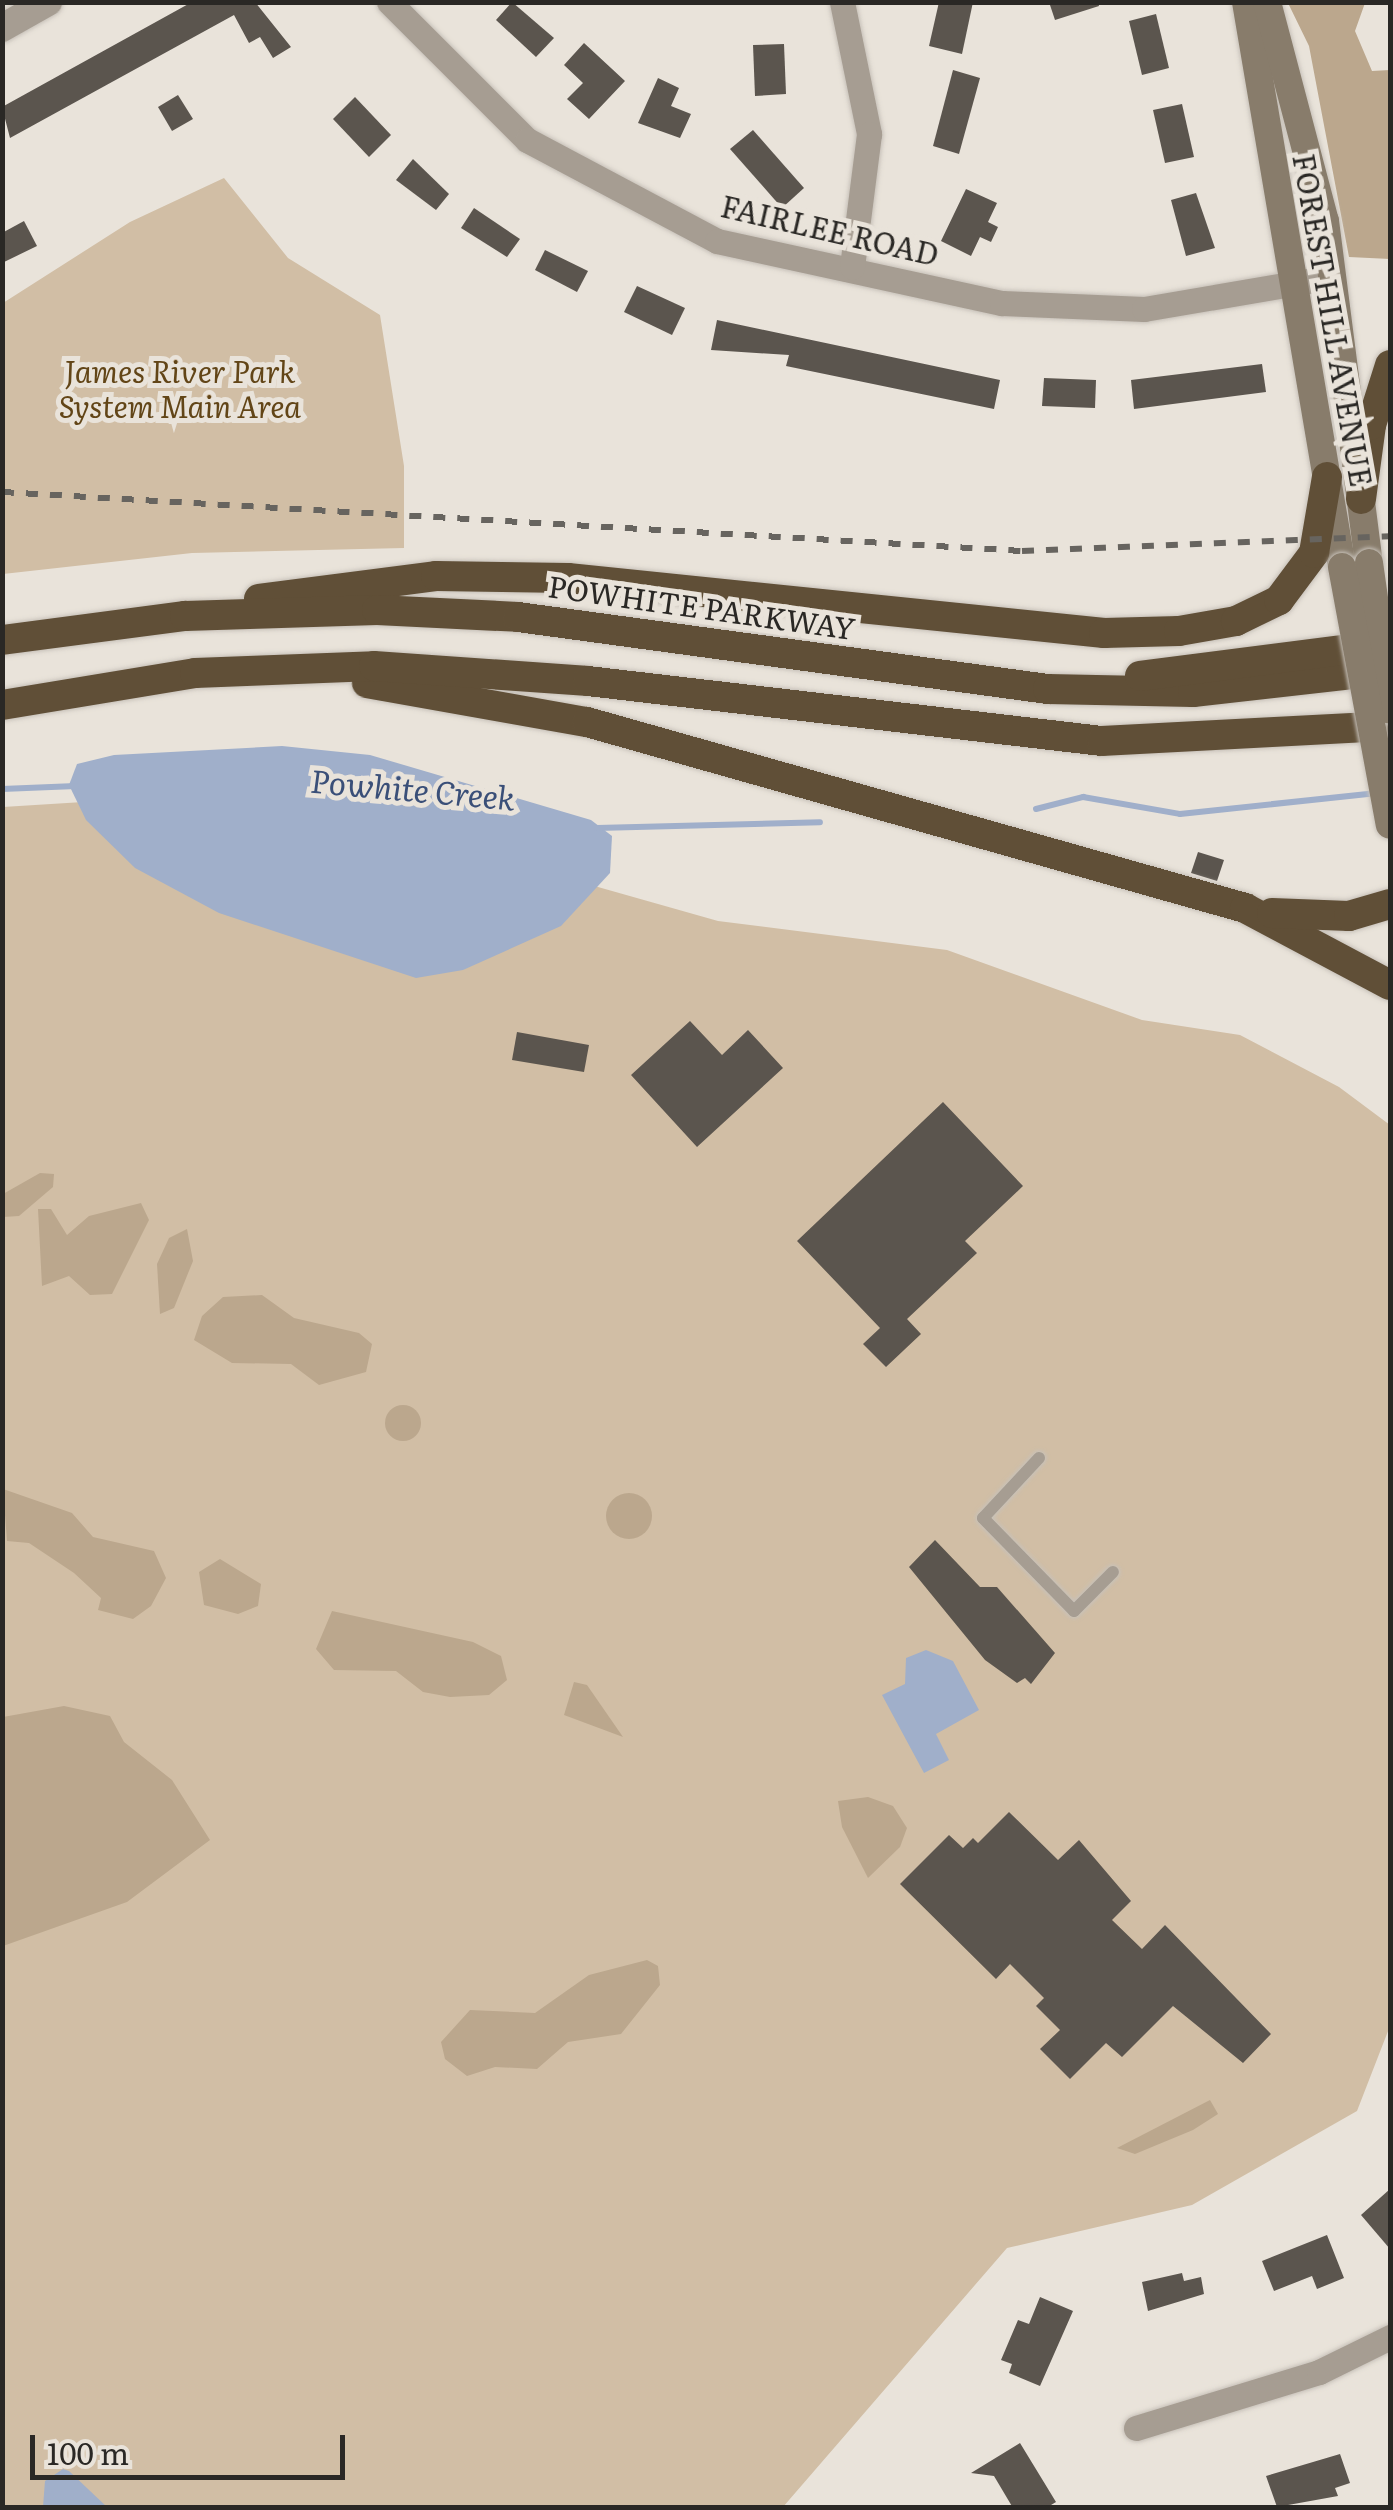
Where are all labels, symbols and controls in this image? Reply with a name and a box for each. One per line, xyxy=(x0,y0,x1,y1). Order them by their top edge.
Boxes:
street label: FOREST HILL AVENUE xyxy=(1287,151,1381,489)
street label: FAIRLEE ROAD xyxy=(718,186,942,272)
park label: James River Park System Main Area xyxy=(59,352,301,422)
street label: POWHITE PARKWAY xyxy=(546,567,858,645)
water label: Powhite Creek xyxy=(309,760,517,816)
scale bar xyxy=(35,2415,350,2477)
text: 100 m xyxy=(47,2430,129,2474)

